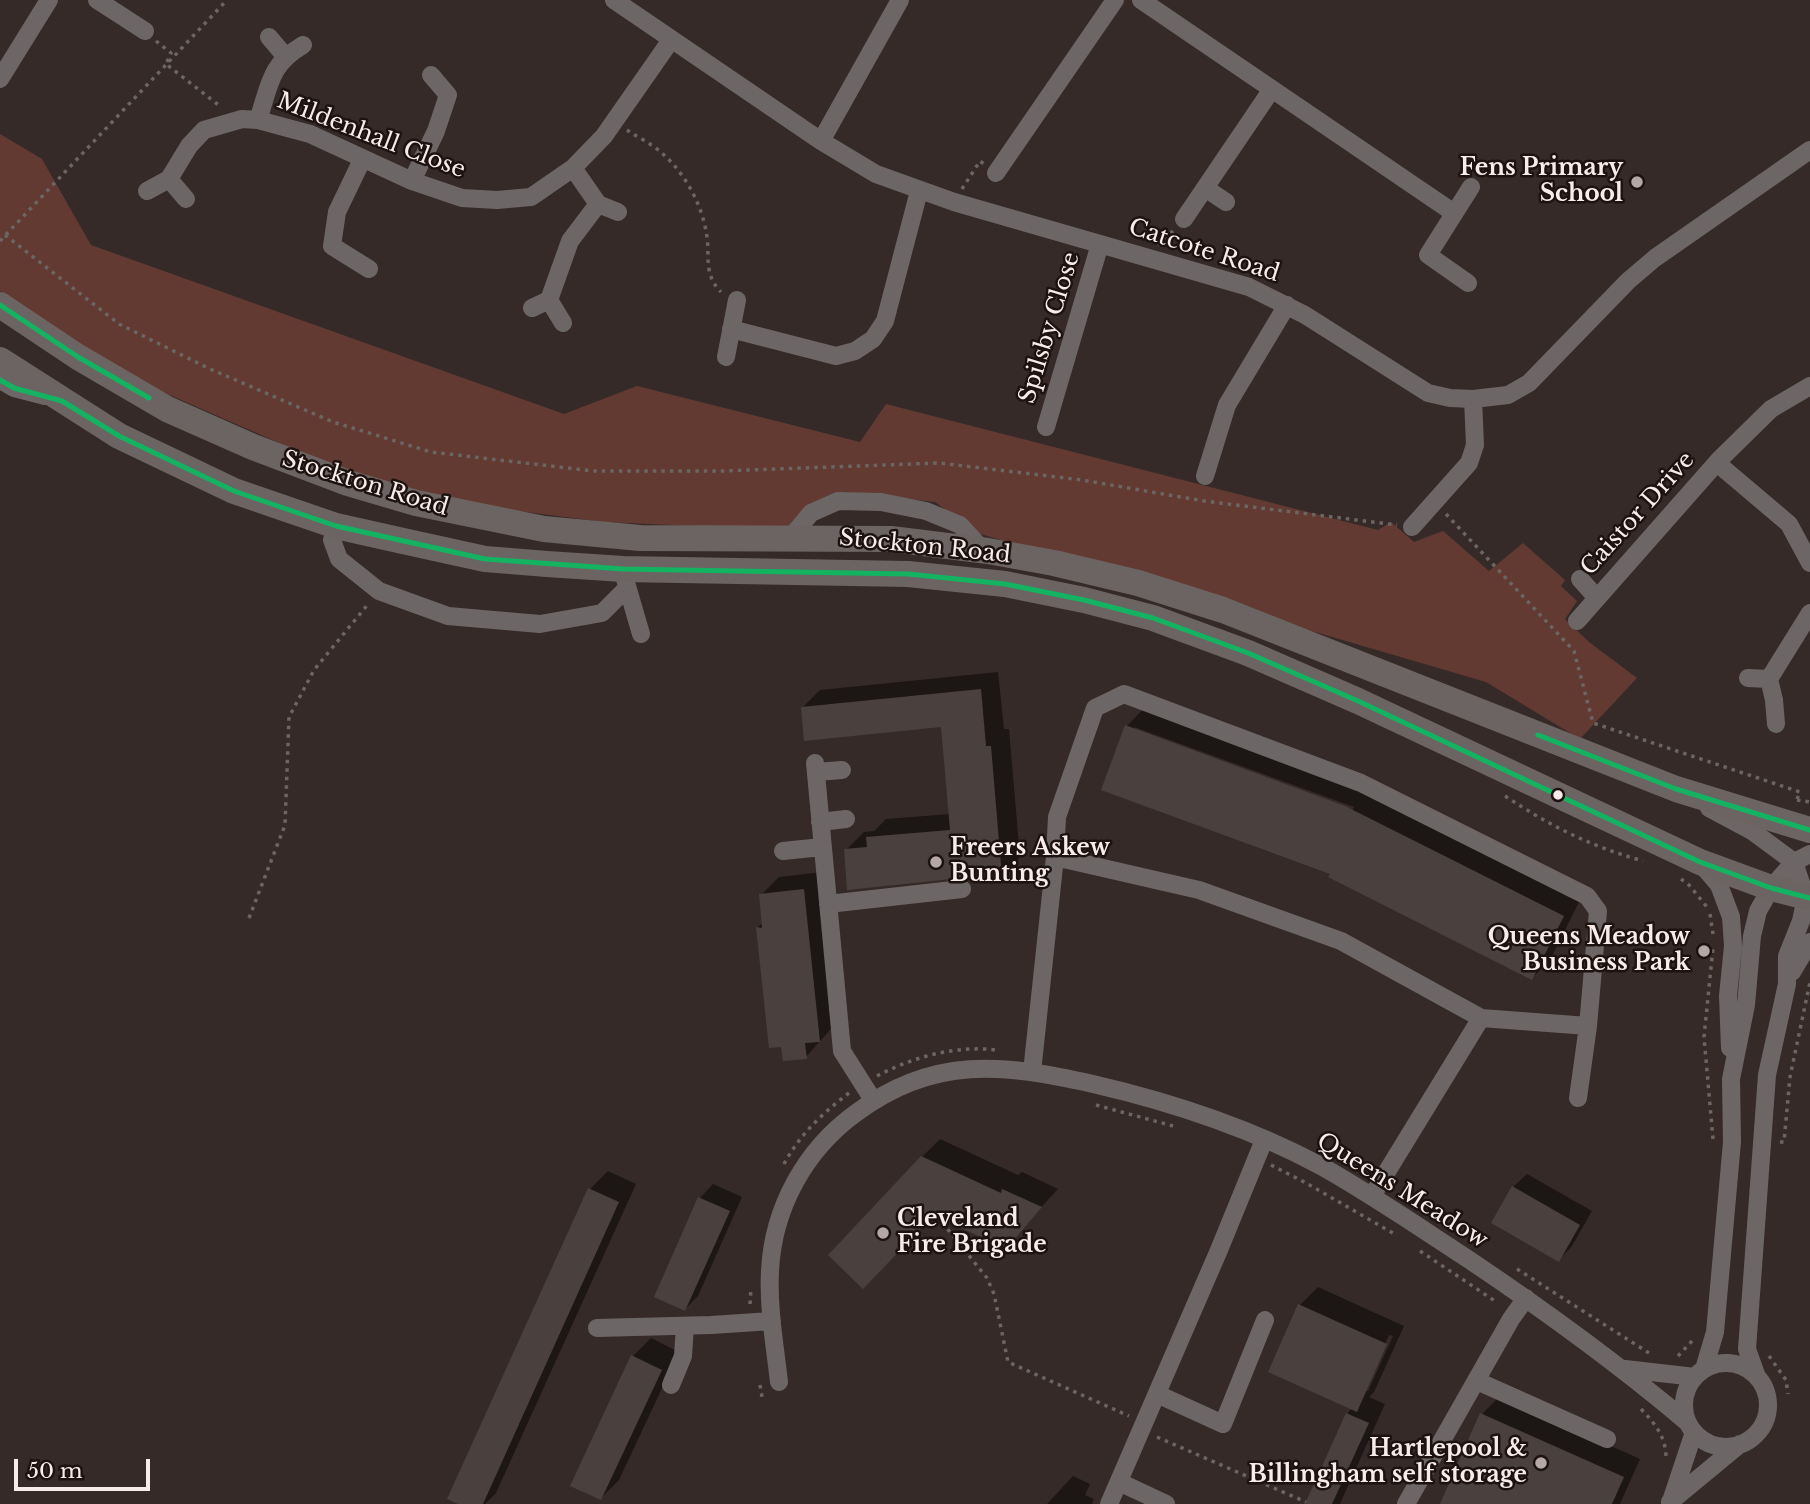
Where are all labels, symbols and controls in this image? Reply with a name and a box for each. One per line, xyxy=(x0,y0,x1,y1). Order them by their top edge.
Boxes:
street label: Mildenhall Close xyxy=(273,87,469,185)
place label: Fens Primary School xyxy=(1460,155,1623,209)
marker: Fens Primary School xyxy=(1629,174,1645,190)
street label: Catcote Road xyxy=(1125,214,1283,288)
street label: Spilsby Close xyxy=(1014,249,1086,407)
street label: Stockton Road xyxy=(279,446,451,522)
street label: Caistor Drive xyxy=(1575,447,1701,581)
street label: Stockton Road xyxy=(838,524,1012,570)
unlabelled marker xyxy=(1551,788,1565,802)
place label: Freers Askew Bunting xyxy=(950,835,1110,889)
marker: Freers Askew Bunting xyxy=(928,854,944,870)
place label: Queens Meadow Business Park xyxy=(1488,924,1690,978)
marker: Queens Meadow Business Park xyxy=(1696,943,1712,959)
street label: Queens Meadow xyxy=(1311,1127,1493,1255)
place label: Cleveland Fire Brigade xyxy=(897,1206,1047,1260)
marker: Cleveland Fire Brigade xyxy=(875,1225,891,1241)
place label: Hartlepool & Billingham self storage xyxy=(1248,1436,1527,1490)
scale bar xyxy=(18,1444,154,1488)
marker: Hartlepool & Billingham self storage xyxy=(1533,1455,1549,1471)
text: 50 m xyxy=(27,1458,82,1484)

